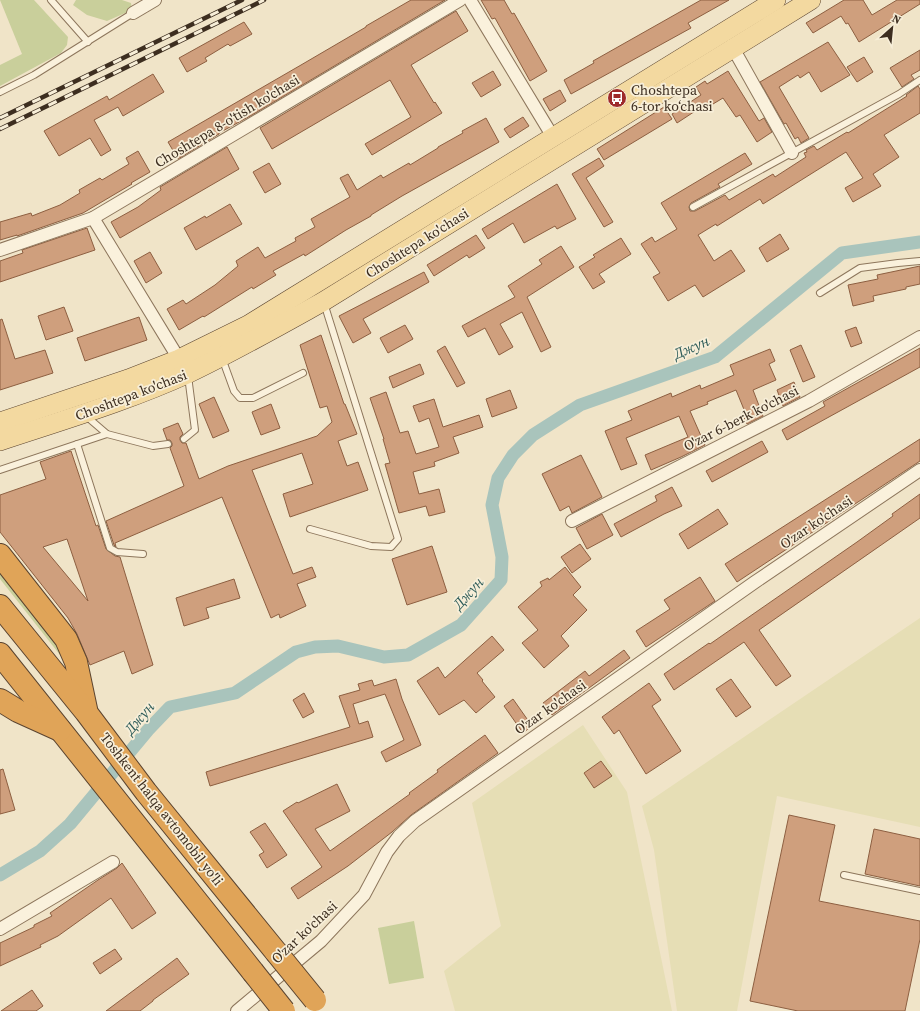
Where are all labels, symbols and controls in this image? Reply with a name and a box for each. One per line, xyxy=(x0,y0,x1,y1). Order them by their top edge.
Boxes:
north arrow xyxy=(872,8,912,48)
text: N xyxy=(889,11,903,28)
street label: Choshtepa 8-o'tish ko'chasi xyxy=(151,70,303,172)
place label: Choshtepa 6-tor koʻchasi xyxy=(631,80,713,116)
bus stop icon: Choshtepa 6-tor koʻchasi xyxy=(606,87,628,109)
street label: Choshtepa ko'chasi xyxy=(362,203,472,283)
water label: Джун xyxy=(669,330,713,364)
street label: Choshtepa ko'chasi xyxy=(72,364,190,426)
street label: O'zar 6-berk ko'chasi xyxy=(680,380,802,456)
street label: O'zar ko'chasi xyxy=(776,490,856,554)
water label: Джун xyxy=(447,572,489,615)
street label: O'zar ko'chasi xyxy=(510,675,590,739)
water label: Джун xyxy=(118,697,159,740)
street label: Toshkent halqa avtomobil yo'li xyxy=(96,728,228,890)
street label: O'zar ko'chasi xyxy=(267,896,341,968)

